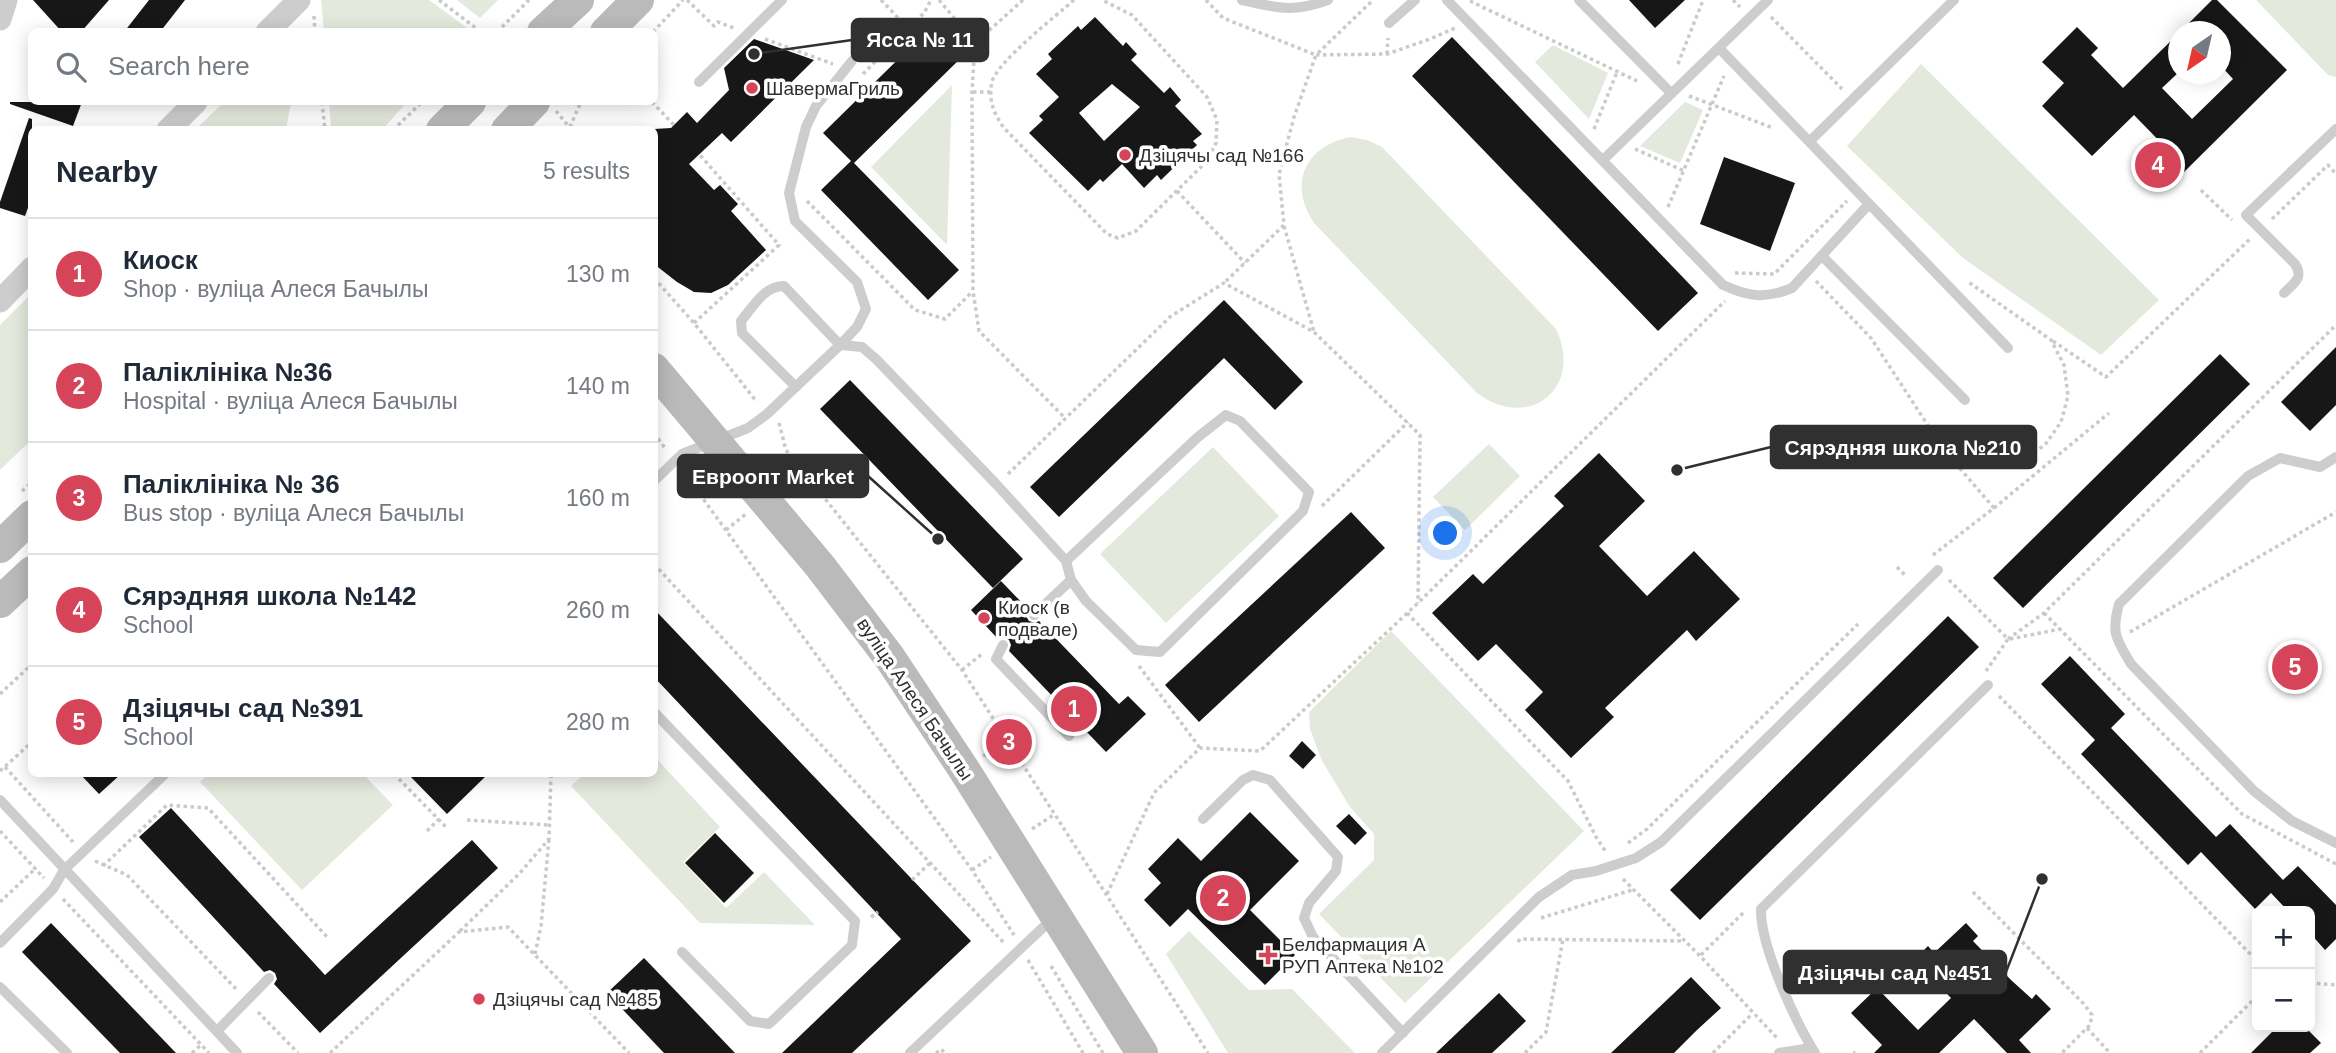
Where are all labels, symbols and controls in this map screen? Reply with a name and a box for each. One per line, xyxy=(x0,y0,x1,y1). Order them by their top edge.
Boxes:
callout: Ясса № 11 xyxy=(852,19,988,61)
north arrow xyxy=(2168,21,2231,84)
search box xyxy=(28,28,658,105)
text: Ясса № 11 xyxy=(866,28,974,51)
icon: search xyxy=(52,48,90,86)
text: Search here xyxy=(108,51,250,81)
place label: ШавермаГриль xyxy=(766,78,900,99)
marker: ШавермаГриль xyxy=(744,80,760,96)
pin: 4 xyxy=(2135,139,2181,191)
place label: Дзіцячы сад №166 xyxy=(1139,145,1304,166)
marker: Дзіцячы сад №166 xyxy=(1117,147,1133,163)
text: Nearby xyxy=(56,155,158,188)
text: 5 results xyxy=(543,158,630,184)
text: Киоск xyxy=(123,245,198,275)
text: 1 xyxy=(73,261,85,287)
text: 130 m xyxy=(566,261,630,287)
text: Shop · вуліца Алеся Бачылы xyxy=(123,276,429,302)
text: Паліклініка №36 xyxy=(123,357,333,387)
text: 2 xyxy=(73,373,85,399)
text: 140 m xyxy=(566,373,630,399)
text: Hospital · вуліца Алеся Бачылы xyxy=(123,388,458,414)
callout: Сярэдняя школа №210 xyxy=(1771,426,2036,468)
text: Сярэдняя школа №210 xyxy=(1785,436,2022,459)
callout: Евроопт Market xyxy=(678,455,868,497)
text: Евроопт Market xyxy=(692,465,854,488)
text: Паліклініка № 36 xyxy=(123,469,340,499)
text: 3 xyxy=(73,485,85,511)
text: 160 m xyxy=(566,485,630,511)
text: Bus stop · вуліца Алеся Бачылы xyxy=(123,500,464,526)
your location xyxy=(1428,516,1462,550)
text: Сярэдняя школа №142 xyxy=(123,581,416,611)
text: 4 xyxy=(73,597,85,623)
text: 260 m xyxy=(566,597,630,623)
place label: Киоск (в подвале) xyxy=(998,597,1078,640)
marker: Киоск (в подвале) xyxy=(976,610,992,626)
text: School xyxy=(123,612,193,638)
street label: вуліца Алеся Бачылы xyxy=(853,614,977,784)
pin: 5 xyxy=(2272,641,2318,693)
pin: 1 xyxy=(1051,683,1097,735)
text: Дзіцячы сад №391 xyxy=(123,693,363,723)
text: 5 xyxy=(73,709,85,735)
text: 280 m xyxy=(566,709,630,735)
pin: 3 xyxy=(986,716,1032,768)
text: School xyxy=(123,724,193,750)
pin: 2 xyxy=(1200,872,1246,924)
map controls xyxy=(2252,906,2315,1032)
button: + xyxy=(2252,906,2315,969)
place label: Белфармация А РУП Аптека №102 xyxy=(1282,934,1444,977)
marker: Белфармация А РУП Аптека №102 xyxy=(1260,947,1276,963)
callout: Дзіцячы сад №451 xyxy=(1784,951,2006,993)
text: Дзіцячы сад №451 xyxy=(1798,961,1992,984)
button: − xyxy=(2252,969,2315,1032)
place label: Дзіцячы сад №485 xyxy=(493,989,658,1010)
marker: Дзіцячы сад №485 xyxy=(471,991,487,1007)

